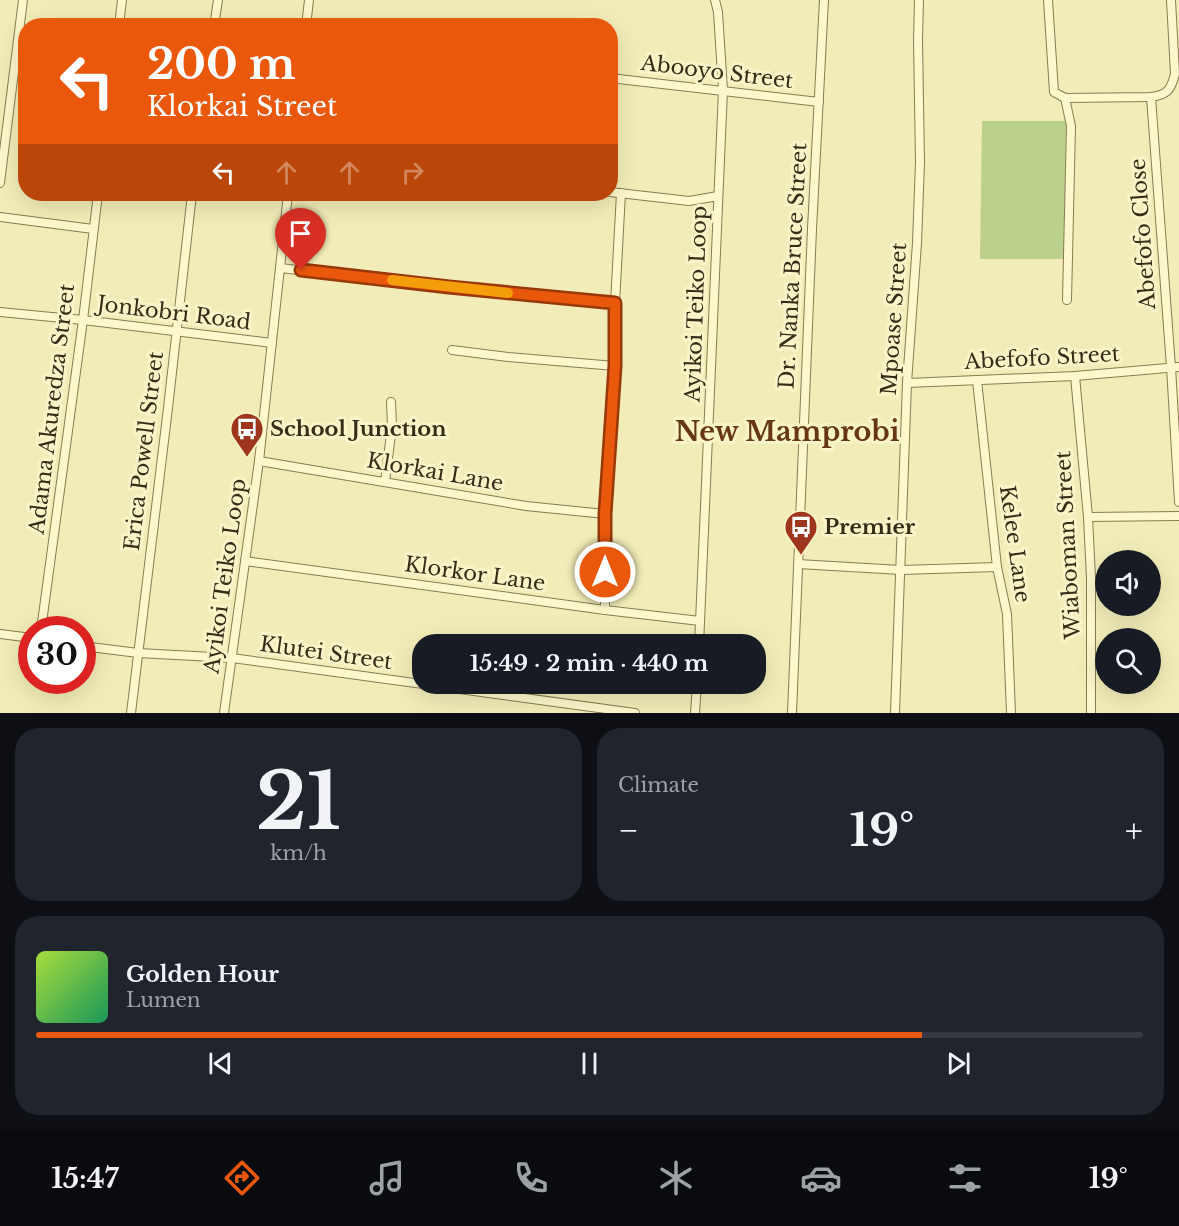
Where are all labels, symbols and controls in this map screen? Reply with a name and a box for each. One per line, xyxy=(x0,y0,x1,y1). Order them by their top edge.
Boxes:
text: 200 m xyxy=(147,38,295,90)
icon: left xyxy=(48,42,126,120)
street label: Abooyo Street xyxy=(639,50,795,94)
text: Klorkai Street xyxy=(147,90,337,123)
street label: Dr. Nanka Bruce Street xyxy=(774,142,812,390)
icon: left xyxy=(207,156,240,189)
icon: ahead xyxy=(270,156,303,189)
icon: ahead xyxy=(333,156,366,189)
icon: right xyxy=(396,156,429,189)
street label: Abefofo Close xyxy=(1125,158,1161,311)
street label: Ayikoi Teiko Loop xyxy=(680,205,712,404)
pin xyxy=(275,208,326,270)
icon: arrive xyxy=(284,217,317,250)
street label: Mpoase Street xyxy=(876,242,912,396)
street label: Adama Akuredza Street xyxy=(24,282,80,537)
street label: Jonkobri Road xyxy=(93,290,252,335)
street label: Abefofo Street xyxy=(963,341,1120,375)
street label: Erica Powell Street xyxy=(119,350,169,552)
bus stop icon: School Junction xyxy=(229,411,265,458)
district label: New Mamprobi xyxy=(675,415,900,448)
place label: School Junction xyxy=(270,416,446,442)
street label: Klorkai Lane xyxy=(365,447,505,497)
street label: Wiaboman Street xyxy=(1050,450,1086,641)
street label: Ayikoi Teiko Loop xyxy=(198,477,252,676)
street label: Kelee Lane xyxy=(994,484,1036,604)
bus stop icon: Premier xyxy=(783,509,819,556)
place label: Premier xyxy=(824,514,916,540)
position arrow xyxy=(573,540,637,604)
map controls xyxy=(1095,550,1161,694)
button: sound xyxy=(1095,550,1161,616)
street label: Klorkor Lane xyxy=(403,551,547,597)
speed limit sign: 30 xyxy=(18,616,96,694)
button: search xyxy=(1095,628,1161,694)
street label: Klutei Street xyxy=(258,631,394,675)
text: 15:49 · 2 min · 440 m xyxy=(470,650,708,677)
text: 21 xyxy=(256,753,341,850)
text: Climate xyxy=(618,773,699,797)
text: 19° xyxy=(849,802,914,858)
text: − xyxy=(618,810,639,851)
text: + xyxy=(1125,810,1143,851)
text: km/h xyxy=(270,841,327,865)
text: Golden Hour xyxy=(126,961,279,988)
text: Lumen xyxy=(126,988,201,1012)
icon: previous xyxy=(204,1047,237,1080)
icon: pause xyxy=(573,1047,606,1080)
icon: next xyxy=(942,1047,975,1080)
icon: directions xyxy=(221,1157,263,1199)
icon: music xyxy=(366,1157,408,1199)
icon: phone xyxy=(510,1157,552,1199)
icon: climate xyxy=(655,1157,697,1199)
icon: car xyxy=(800,1157,842,1199)
icon: filters xyxy=(944,1157,986,1199)
text: 15:47 xyxy=(51,1162,119,1195)
text: 19° xyxy=(1089,1162,1128,1195)

